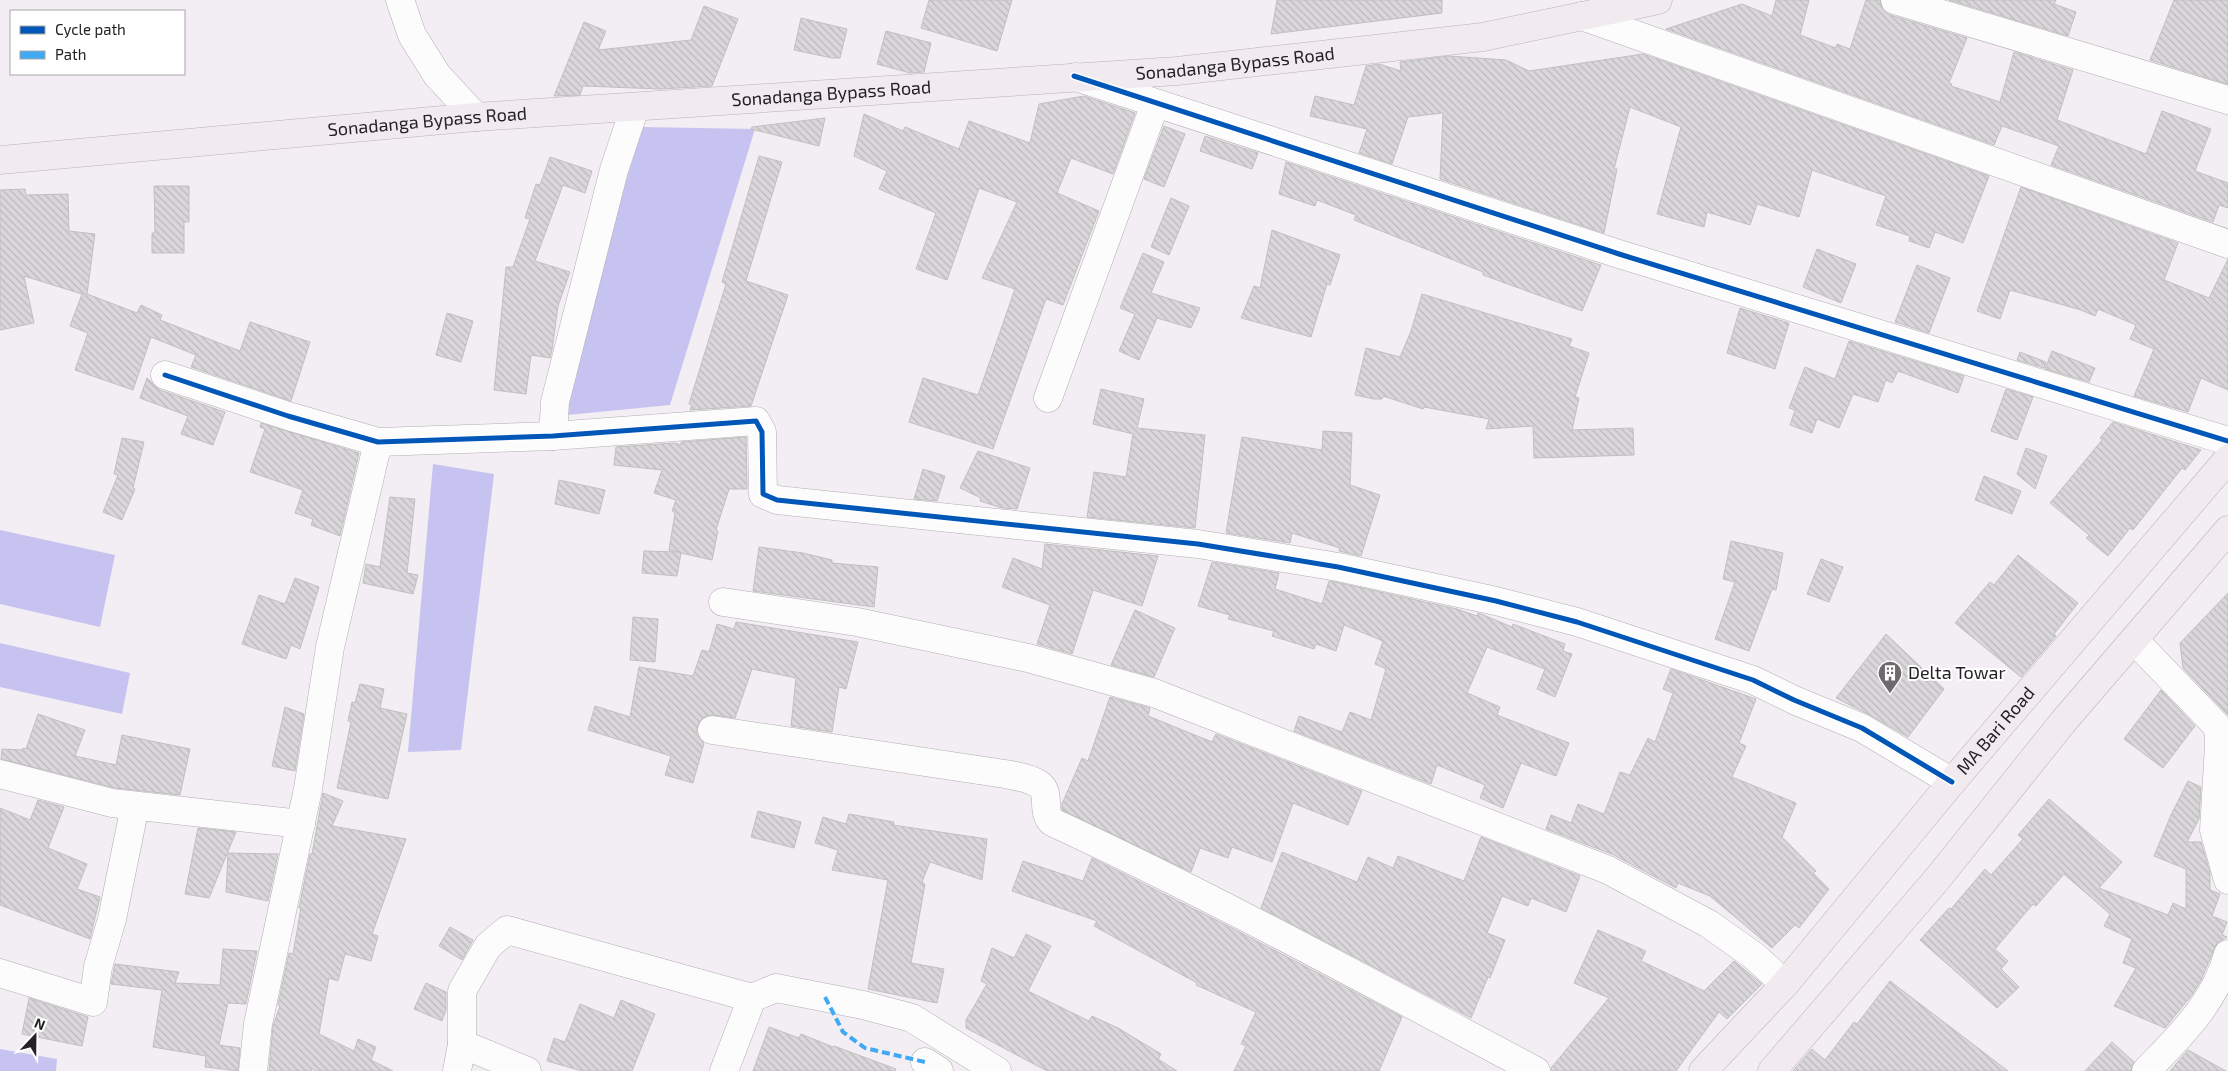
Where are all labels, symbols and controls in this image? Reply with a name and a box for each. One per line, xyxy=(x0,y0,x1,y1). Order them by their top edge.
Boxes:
legend xyxy=(10,10,185,75)
text: Cycle path xyxy=(55,20,126,38)
street label: Sonadanga Bypass Road xyxy=(1135,42,1336,84)
text: Path xyxy=(55,45,86,63)
street label: Sonadanga Bypass Road xyxy=(731,75,932,110)
street label: Sonadanga Bypass Road xyxy=(327,102,528,140)
building icon: Delta Towar xyxy=(1877,660,1903,694)
place label: Delta Towar xyxy=(1908,661,2006,683)
street label: MA Bari Road xyxy=(1951,682,2039,779)
north arrow xyxy=(10,1011,60,1061)
text: N xyxy=(32,1014,48,1033)

